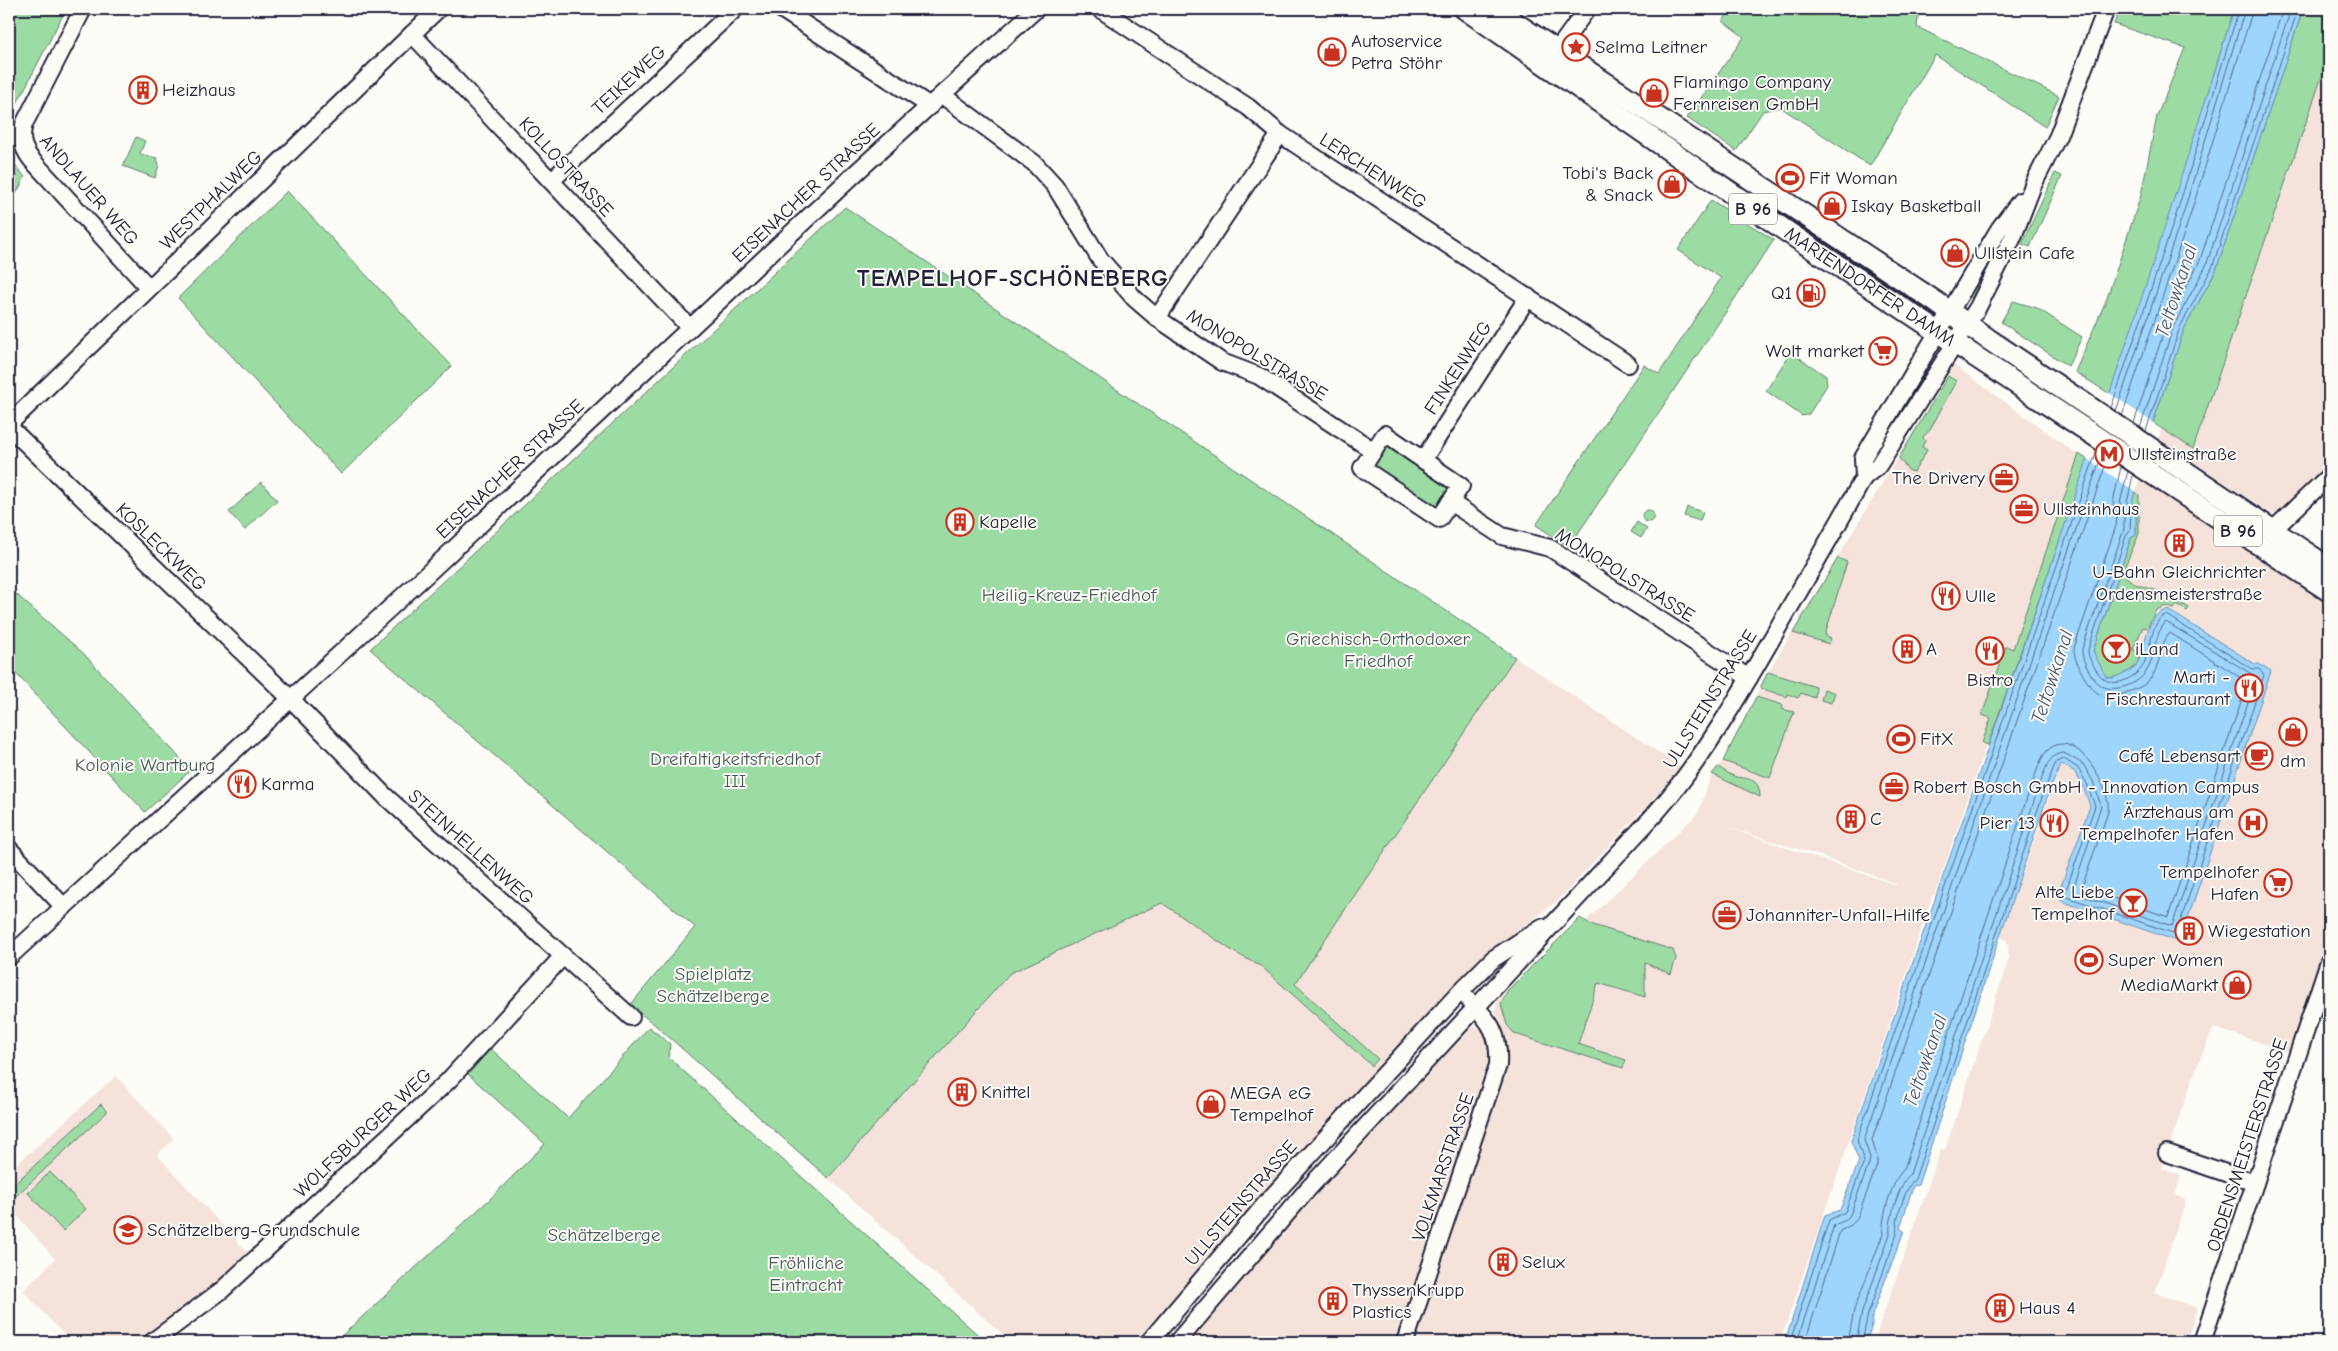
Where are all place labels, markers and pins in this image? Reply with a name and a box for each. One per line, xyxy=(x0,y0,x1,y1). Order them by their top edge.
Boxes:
place label: Autoservice Petra Stöhr xyxy=(1351,30,1443,74)
place icon: Selma Leitner xyxy=(1561,32,1591,62)
place label: Selma Leitner xyxy=(1595,36,1708,58)
shop icon: Autoservice Petra Stöhr xyxy=(1317,37,1347,67)
place label: Flamingo Company Fernreisen GmbH xyxy=(1673,71,1832,115)
building icon: Heizhaus xyxy=(128,75,158,105)
shop icon: Flamingo Company Fernreisen GmbH xyxy=(1639,78,1669,108)
place label: Heizhaus xyxy=(162,79,236,101)
place label: Tobi's Back & Snack xyxy=(1562,162,1654,206)
sports icon: Fit Woman xyxy=(1775,163,1805,193)
place label: Fit Woman xyxy=(1809,167,1898,189)
shop icon: Tobi's Back & Snack xyxy=(1657,169,1687,199)
shop icon: Iskay Basketball xyxy=(1817,191,1847,221)
place label: Iskay Basketball xyxy=(1851,195,1981,217)
shop icon: Ullstein Cafe xyxy=(1940,238,1970,268)
place label: Ullstein Cafe xyxy=(1974,242,2075,264)
fuel station icon: Q1 xyxy=(1796,278,1826,308)
place label: Q1 xyxy=(1771,282,1792,304)
supermarket icon: Wolt market xyxy=(1868,336,1898,366)
place label: Wolt market xyxy=(1765,340,1865,362)
metro station icon: Ullsteinstraße xyxy=(2094,439,2124,469)
place label: Ullsteinstraße xyxy=(2128,443,2236,465)
office icon: The Drivery xyxy=(1989,463,2019,493)
place label: The Drivery xyxy=(1892,467,1985,489)
office icon: Ullsteinhaus xyxy=(2009,494,2039,524)
place label: Ullsteinhaus xyxy=(2043,498,2139,520)
building icon: Kapelle xyxy=(945,507,975,537)
place label: Kapelle xyxy=(979,511,1037,533)
building icon: U-Bahn Gleichrichter Ordensmeisterstraße xyxy=(2164,528,2194,558)
place label: U-Bahn Gleichrichter Ordensmeisterstraße xyxy=(2092,561,2266,605)
restaurant icon: Ulle xyxy=(1931,581,1961,611)
place label: Ulle xyxy=(1965,585,1996,607)
building icon: A xyxy=(1892,634,1922,664)
bar icon: iLand xyxy=(2101,634,2131,664)
restaurant icon: Bistro xyxy=(1975,636,2005,666)
place label: A xyxy=(1926,638,1937,660)
place label: iLand xyxy=(2135,638,2179,660)
place label: Marti - Fischrestaurant xyxy=(2106,666,2231,710)
place label: Bistro xyxy=(1967,669,2013,691)
restaurant icon: Marti - Fischrestaurant xyxy=(2234,673,2264,703)
shop icon: dm xyxy=(2278,717,2308,747)
sports icon: FitX xyxy=(1886,724,1916,754)
place label: FitX xyxy=(1920,728,1954,750)
cafe icon: Café Lebensart xyxy=(2244,741,2274,771)
place label: Café Lebensart xyxy=(2118,745,2241,767)
place label: dm xyxy=(2280,750,2306,772)
restaurant icon: Karma xyxy=(227,769,257,799)
office icon: Robert Bosch GmbH - Innovation Campus xyxy=(1879,772,1909,802)
place label: Karma xyxy=(261,773,315,795)
place label: Robert Bosch GmbH - Innovation Campus xyxy=(1913,776,2259,798)
place label: Ärztehaus am Tempelhofer Hafen xyxy=(2080,801,2234,845)
building icon: C xyxy=(1836,804,1866,834)
place label: C xyxy=(1870,808,1882,830)
restaurant icon: Pier 13 xyxy=(2039,808,2069,838)
hospital icon: Ärztehaus am Tempelhofer Hafen xyxy=(2238,808,2268,838)
place label: Pier 13 xyxy=(1980,812,2035,834)
place label: Tempelhofer Hafen xyxy=(2159,861,2259,905)
supermarket icon: Tempelhofer Hafen xyxy=(2263,868,2293,898)
place label: Alte Liebe Tempelhof xyxy=(2031,881,2116,925)
bar icon: Alte Liebe Tempelhof xyxy=(2118,888,2148,918)
office icon: Johanniter-Unfall-Hilfe xyxy=(1712,900,1742,930)
place label: Johanniter-Unfall-Hilfe xyxy=(1746,904,1930,926)
building icon: Wiegestation xyxy=(2174,916,2204,946)
place label: Wiegestation xyxy=(2208,920,2311,942)
sports icon: Super Women xyxy=(2074,945,2104,975)
place label: Super Women xyxy=(2108,949,2223,971)
shop icon: MediaMarkt xyxy=(2222,970,2252,1000)
place label: MediaMarkt xyxy=(2120,974,2219,996)
building icon: Knittel xyxy=(947,1077,977,1107)
place label: Knittel xyxy=(981,1081,1030,1103)
place label: MEGA eG Tempelhof xyxy=(1230,1082,1315,1126)
shop icon: MEGA eG Tempelhof xyxy=(1196,1089,1226,1119)
school or university icon: Schätzelberg-Grundschule xyxy=(113,1215,143,1245)
place label: Schätzelberg-Grundschule xyxy=(147,1219,360,1241)
building icon: Selux xyxy=(1488,1247,1518,1277)
place label: Selux xyxy=(1522,1251,1566,1273)
place label: ThyssenKrupp Plastics xyxy=(1352,1279,1464,1323)
building icon: ThyssenKrupp Plastics xyxy=(1318,1286,1348,1316)
building icon: Haus 4 xyxy=(1985,1293,2015,1323)
place label: Haus 4 xyxy=(2019,1297,2076,1319)

